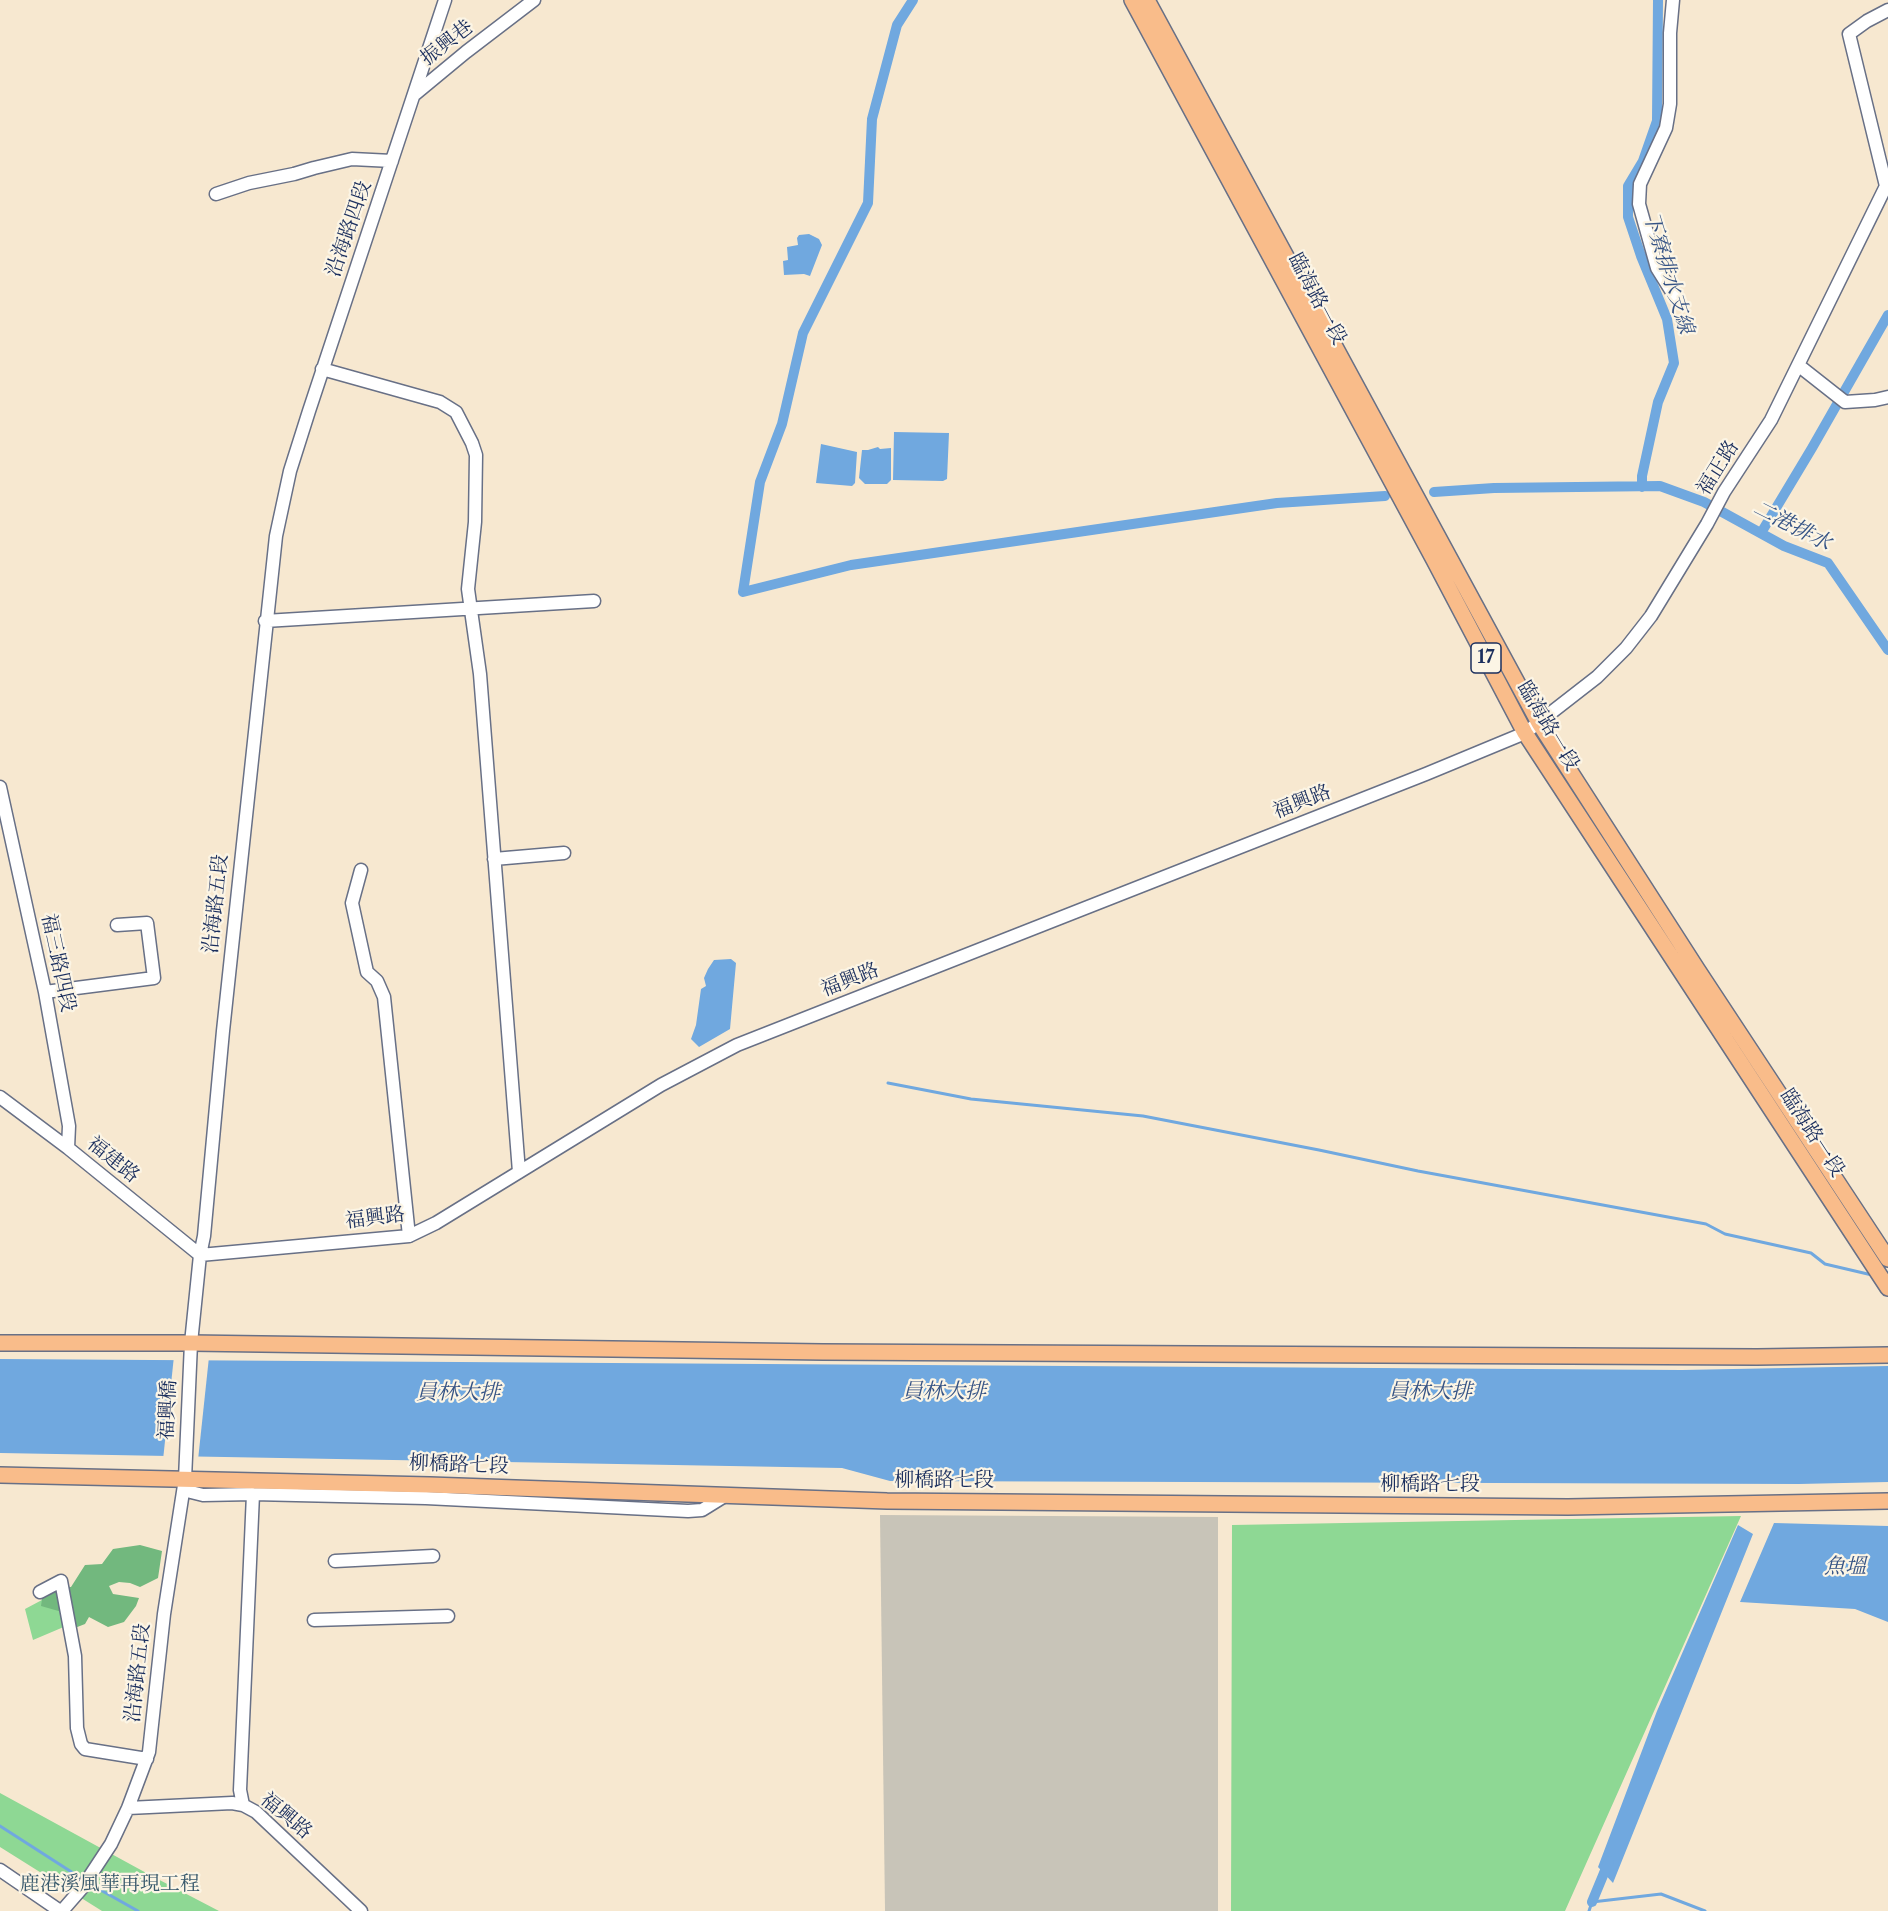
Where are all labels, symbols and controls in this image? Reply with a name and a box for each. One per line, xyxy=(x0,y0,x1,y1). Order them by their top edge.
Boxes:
street label: 振興巷 xyxy=(416,15,478,71)
street label: 沿海路四段 xyxy=(321,178,377,280)
water label: 下寮排水支線 xyxy=(1638,209,1698,337)
street label: 臨海路一段 xyxy=(1283,249,1351,349)
street label: 福正路 xyxy=(1692,436,1744,500)
water label: 二港排水 xyxy=(1749,496,1835,556)
road number: 17 xyxy=(1471,643,1501,673)
street label: 臨海路一段 xyxy=(1512,677,1584,775)
street label: 福興路 xyxy=(1270,780,1334,824)
street label: 沿海路五段 xyxy=(199,853,233,955)
street label: 福三路四段 xyxy=(36,912,80,1014)
street label: 福興路 xyxy=(818,958,882,1002)
street label: 臨海路一段 xyxy=(1775,1085,1849,1181)
street label: 福建路 xyxy=(82,1132,144,1188)
street label: 福興路 xyxy=(344,1202,406,1234)
street label: 福興橋 xyxy=(154,1379,182,1441)
water label: 員林大排 xyxy=(902,1379,986,1405)
water label: 員林大排 xyxy=(1388,1379,1472,1405)
water label: 員林大排 xyxy=(416,1380,500,1406)
street label: 柳橋路七段 xyxy=(409,1451,509,1479)
street label: 柳橋路七段 xyxy=(894,1468,994,1492)
street label: 柳橋路七段 xyxy=(1380,1472,1480,1496)
water label: 魚塭 xyxy=(1824,1554,1866,1580)
street label: 沿海路五段 xyxy=(121,1622,155,1724)
street label: 福興路 xyxy=(255,1788,317,1844)
park label: 鹿港溪風華再現工程 xyxy=(20,1872,200,1896)

